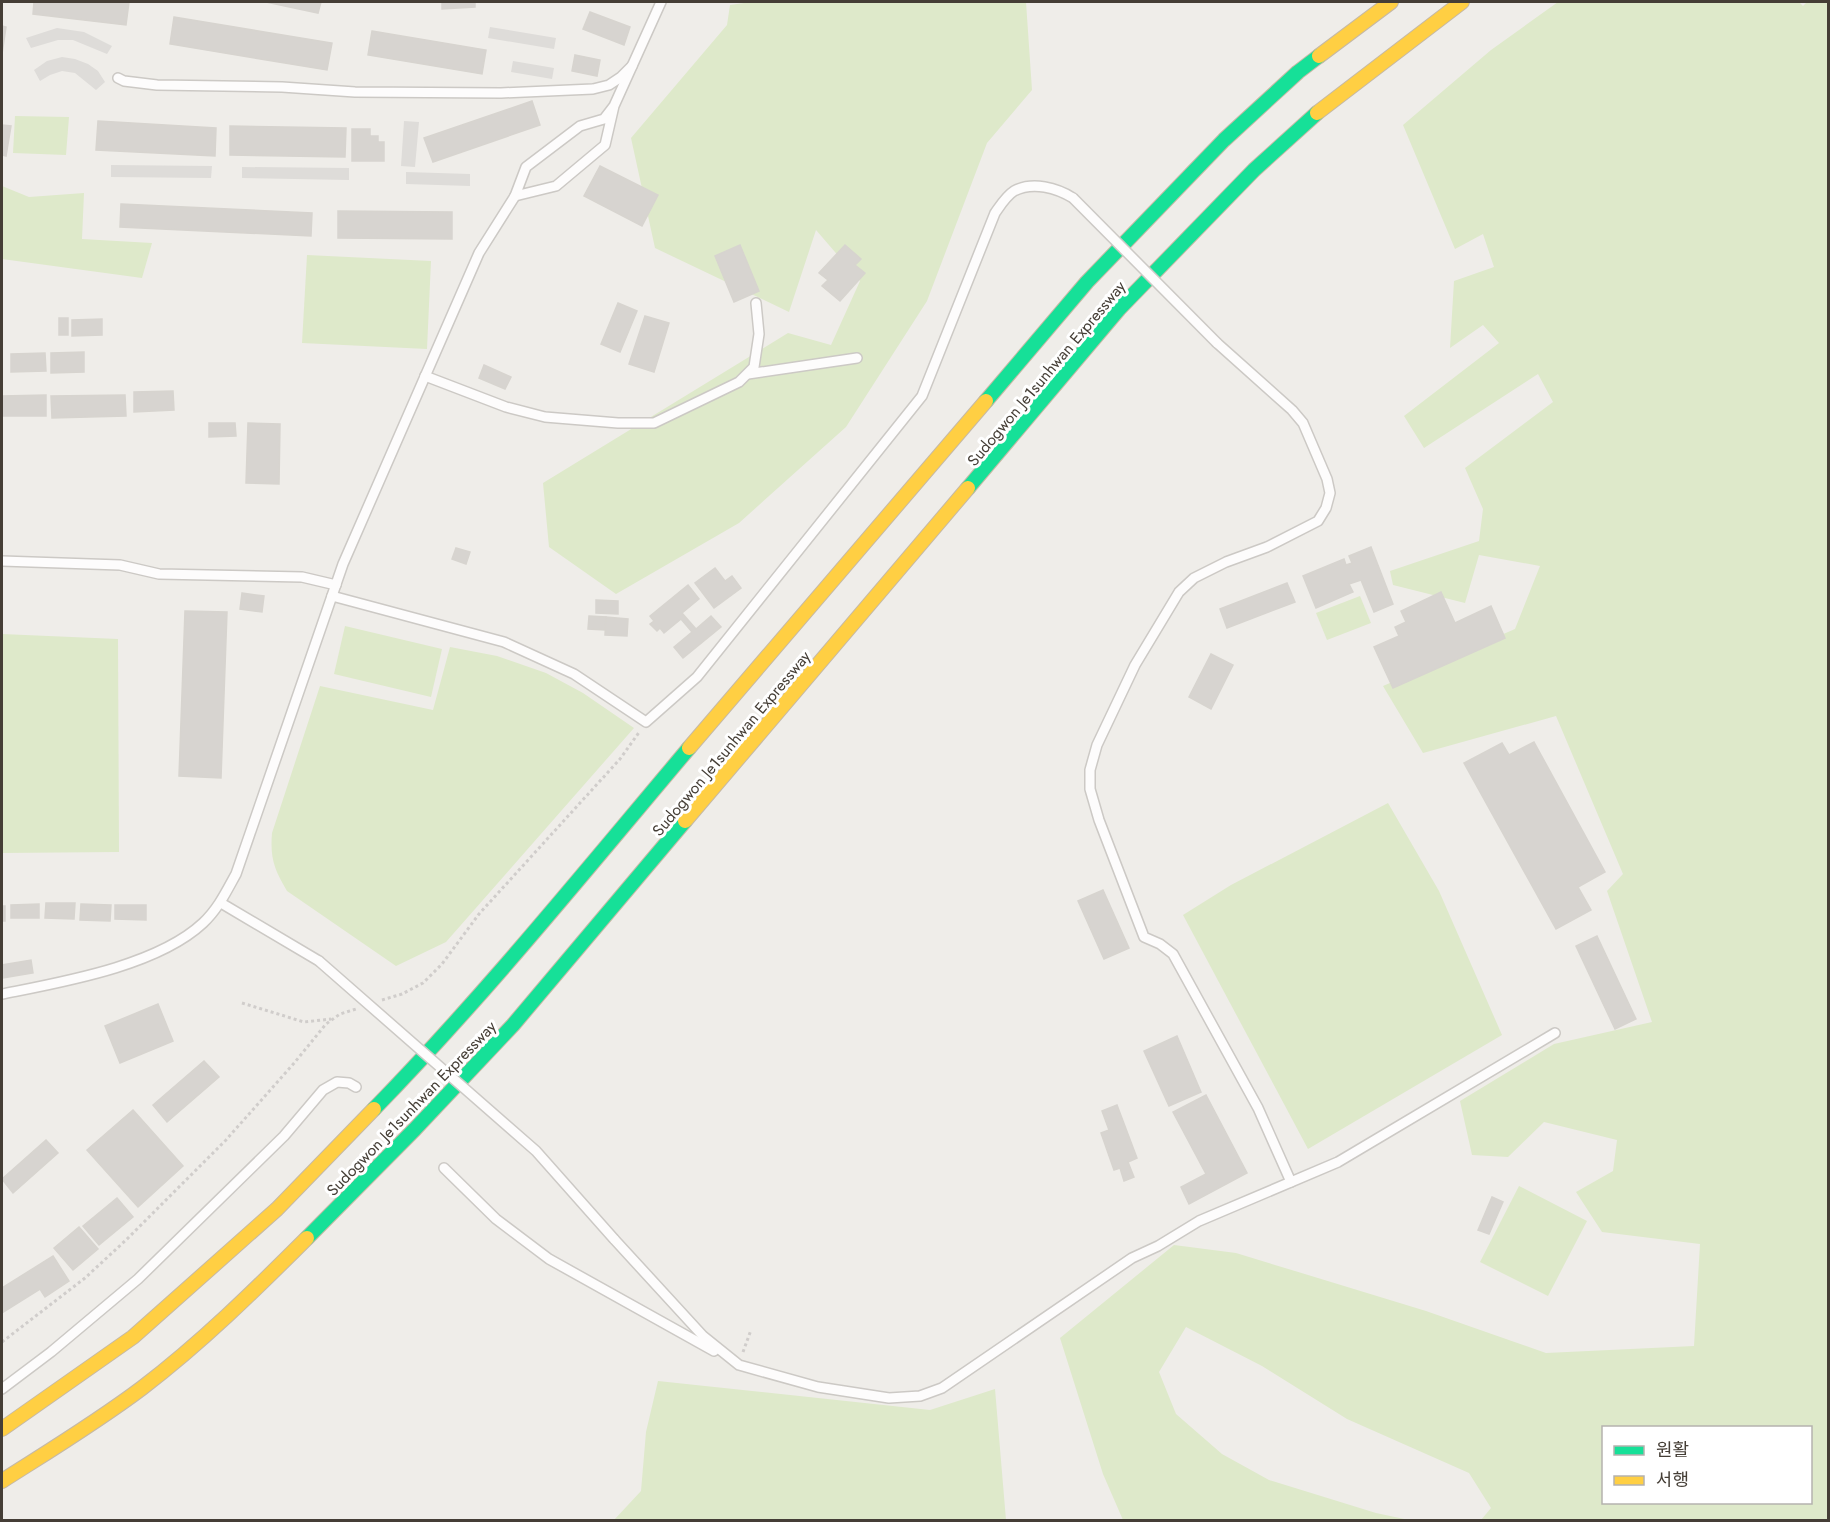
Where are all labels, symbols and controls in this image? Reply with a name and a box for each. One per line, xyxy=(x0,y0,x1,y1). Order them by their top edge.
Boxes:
street label: Sudogwon Je1sunhwan Expressway xyxy=(962,275,1132,471)
street label: Sudogwon Je1sunhwan Expressway xyxy=(647,645,817,841)
street label: Sudogwon Je1sunhwan Expressway xyxy=(321,1015,502,1201)
legend xyxy=(1602,1426,1812,1504)
text: 원활 xyxy=(1656,1437,1689,1463)
text: 서행 xyxy=(1656,1467,1689,1493)

